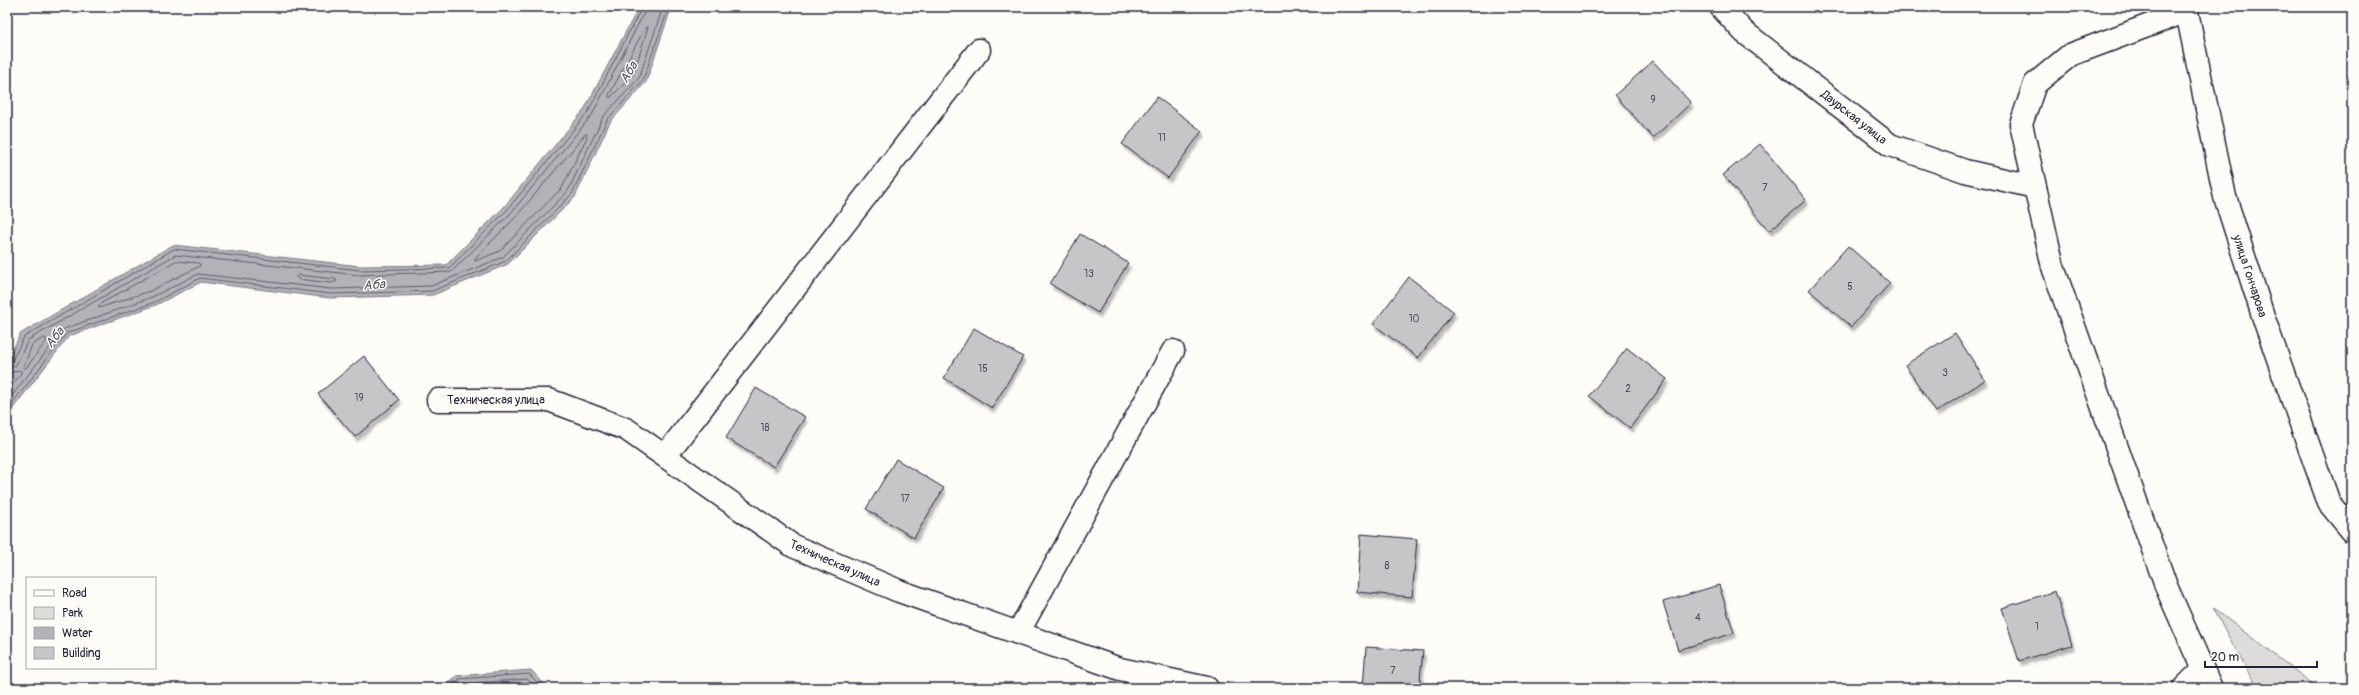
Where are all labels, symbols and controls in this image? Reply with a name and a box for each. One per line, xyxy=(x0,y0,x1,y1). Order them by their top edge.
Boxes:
water label: Аба xyxy=(616,58,642,86)
street label: Даурская улица xyxy=(1817,86,1890,148)
house number: 9 xyxy=(1650,94,1656,106)
house number: 11 xyxy=(1158,132,1166,144)
house number: 7 xyxy=(1762,182,1768,194)
street label: улица Гончарова xyxy=(2229,232,2270,320)
house number: 13 xyxy=(1084,268,1094,280)
water label: Аба xyxy=(362,276,387,294)
house number: 5 xyxy=(1847,281,1853,293)
house number: 10 xyxy=(1409,313,1420,325)
water label: Аба xyxy=(42,323,68,351)
house number: 15 xyxy=(978,363,988,375)
house number: 3 xyxy=(1942,367,1948,379)
house number: 2 xyxy=(1625,383,1631,395)
house number: 19 xyxy=(354,392,364,404)
street label: Техническая улица xyxy=(447,393,545,408)
house number: 18 xyxy=(761,422,769,434)
house number: 17 xyxy=(900,493,910,505)
street label: Техническая улица xyxy=(787,537,883,590)
house number: 8 xyxy=(1384,560,1390,572)
legend xyxy=(26,577,156,669)
text: Road xyxy=(62,586,87,601)
text: Park xyxy=(62,606,83,621)
house number: 4 xyxy=(1695,612,1701,624)
house number: 1 xyxy=(2035,621,2039,633)
text: Water xyxy=(62,626,93,641)
scale bar xyxy=(2205,643,2317,669)
text: Building xyxy=(62,646,101,661)
text: 20 m xyxy=(2211,650,2240,665)
house number: 7 xyxy=(1390,665,1396,677)

